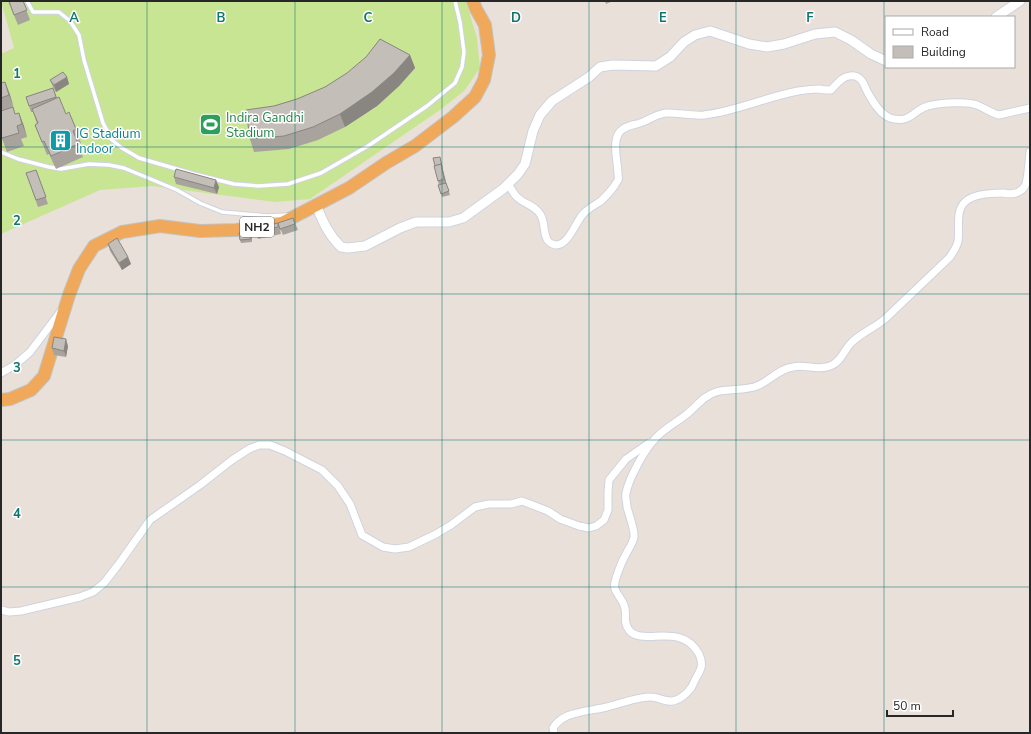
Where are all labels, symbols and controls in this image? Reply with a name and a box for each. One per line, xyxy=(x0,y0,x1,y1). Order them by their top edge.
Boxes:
text: A xyxy=(69,9,79,27)
text: B xyxy=(217,9,226,27)
text: C xyxy=(364,9,373,27)
text: D xyxy=(511,9,521,27)
text: E xyxy=(659,9,667,27)
text: F xyxy=(806,9,814,27)
legend xyxy=(885,16,1015,68)
text: Road xyxy=(921,24,949,40)
text: Building xyxy=(921,44,966,60)
text: 1 xyxy=(13,65,21,83)
place label: Indira Gandhi Stadium xyxy=(226,109,304,142)
sports icon: Indira Gandhi Stadium xyxy=(197,111,223,137)
place label: IG Stadium Indoor xyxy=(76,125,141,158)
building icon: IG Stadium Indoor xyxy=(47,127,73,153)
text: 2 xyxy=(13,212,21,230)
road number: NH2 xyxy=(240,217,274,237)
text: 3 xyxy=(13,359,21,377)
text: 4 xyxy=(13,505,21,523)
text: 5 xyxy=(13,652,21,670)
scale bar xyxy=(887,692,953,718)
text: 50 m xyxy=(893,698,921,714)

